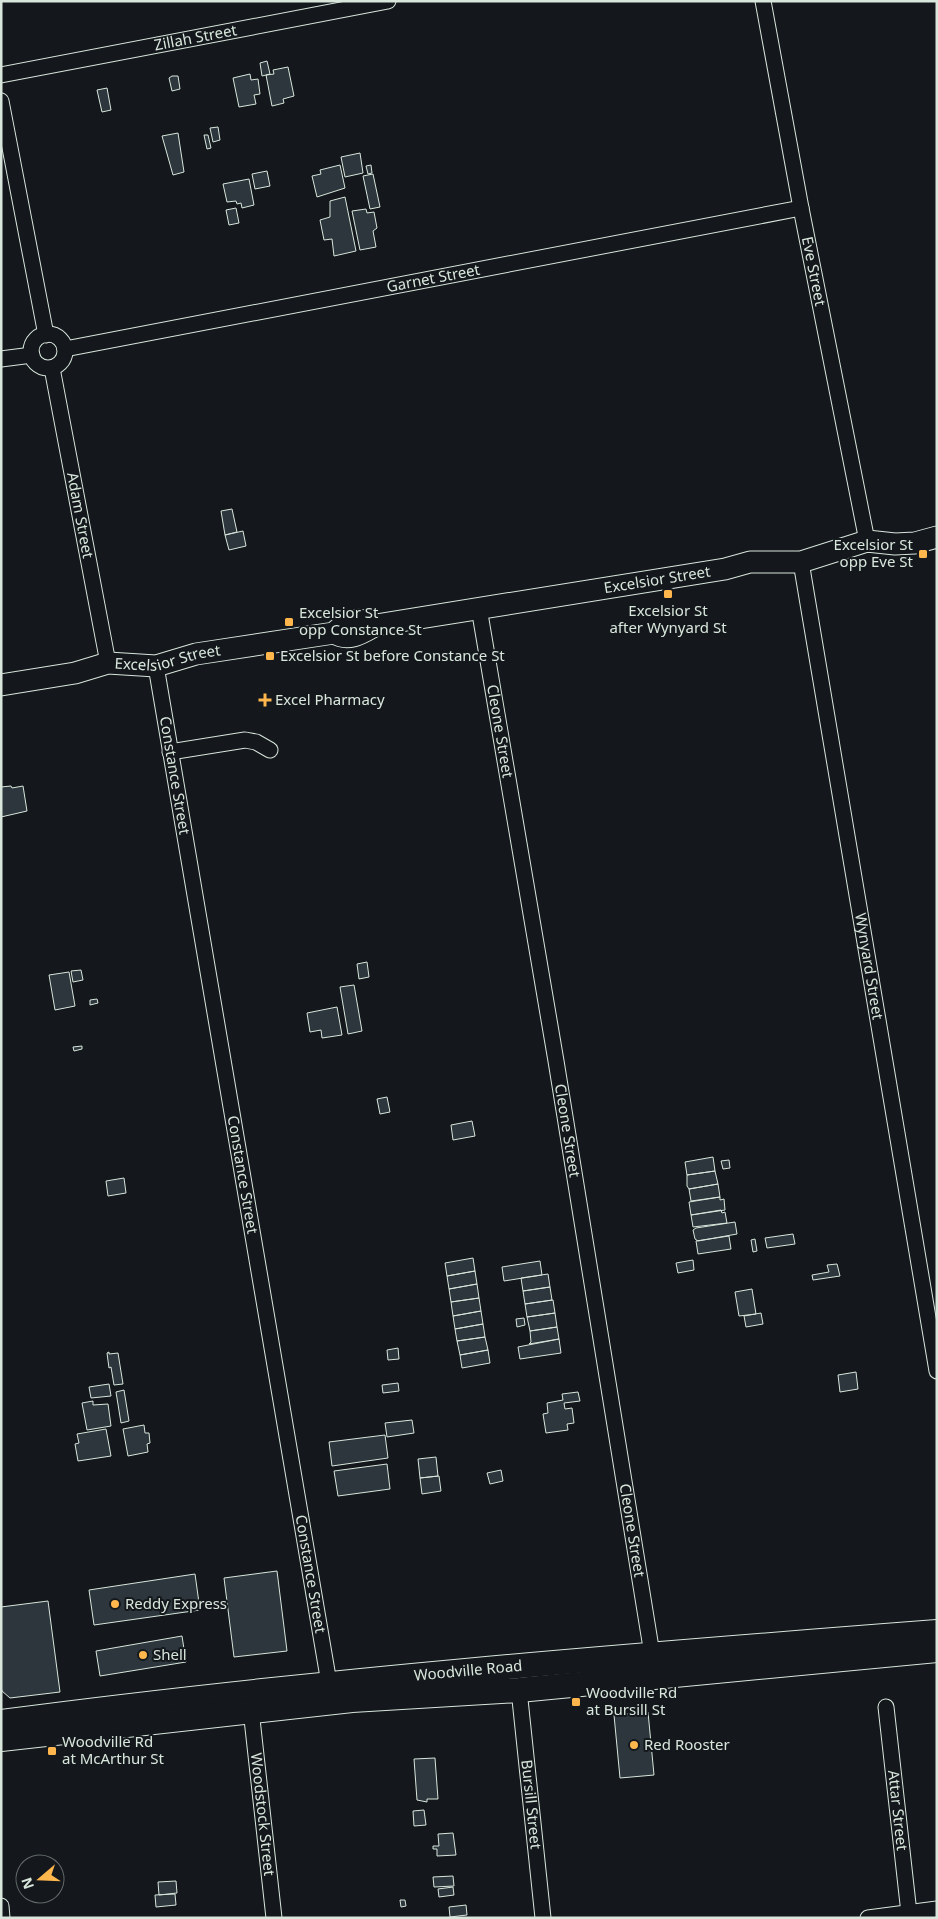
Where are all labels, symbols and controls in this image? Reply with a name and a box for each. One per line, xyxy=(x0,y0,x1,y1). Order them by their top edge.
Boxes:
street label: Zillah Street xyxy=(152,19,239,55)
street label: Eve Street xyxy=(798,235,831,308)
street label: Garnet Street xyxy=(385,259,482,296)
street label: Adam Street xyxy=(63,471,99,560)
place label: Excelsior St opp Eve St xyxy=(834,534,914,571)
marker: Excelsior St opp Eve St xyxy=(917,548,929,560)
street label: Excelsior Street xyxy=(602,560,712,597)
marker: Excelsior St after Wynyard St xyxy=(662,588,674,600)
place label: Excelsior St after Wynyard St xyxy=(609,600,727,637)
place label: Excelsior St opp Constance St xyxy=(299,602,422,639)
marker: Excelsior St opp Constance St xyxy=(283,616,295,628)
street label: Excelsior Street xyxy=(114,639,222,675)
place label: Excelsior St before Constance St xyxy=(280,645,505,665)
marker: Excelsior St before Constance St xyxy=(264,650,276,662)
street label: Cleone Street xyxy=(483,683,519,780)
place label: Excel Pharmacy xyxy=(275,689,385,709)
marker: Excel Pharmacy xyxy=(259,694,271,706)
street label: Constance Street xyxy=(156,715,196,836)
street label: Wynyard Street xyxy=(851,911,889,1022)
street label: Cleone Street xyxy=(551,1082,586,1179)
street label: Constance Street xyxy=(224,1114,264,1236)
street label: Cleone Street xyxy=(616,1482,650,1579)
street label: Constance Street xyxy=(292,1513,331,1635)
place label: Reddy Express xyxy=(125,1593,227,1613)
marker: Reddy Express xyxy=(109,1598,121,1610)
place label: Shell xyxy=(153,1644,187,1664)
marker: Shell xyxy=(137,1649,149,1661)
street label: Woodville Road xyxy=(413,1655,523,1685)
place label: Woodville Rd at Bursill St xyxy=(586,1682,677,1719)
marker: Woodville Rd at Bursill St xyxy=(570,1696,582,1708)
place label: Woodville Rd at McArthur St xyxy=(62,1731,165,1768)
place label: Red Rooster xyxy=(644,1734,730,1754)
marker: Red Rooster xyxy=(628,1739,640,1751)
marker: Woodville Rd at McArthur St xyxy=(46,1745,58,1757)
street label: Woodstock Street xyxy=(247,1752,280,1877)
street label: Bursill Street xyxy=(517,1759,547,1851)
street label: Attar Street xyxy=(884,1769,913,1852)
north arrow xyxy=(15,1854,65,1904)
text: N xyxy=(16,1875,38,1892)

